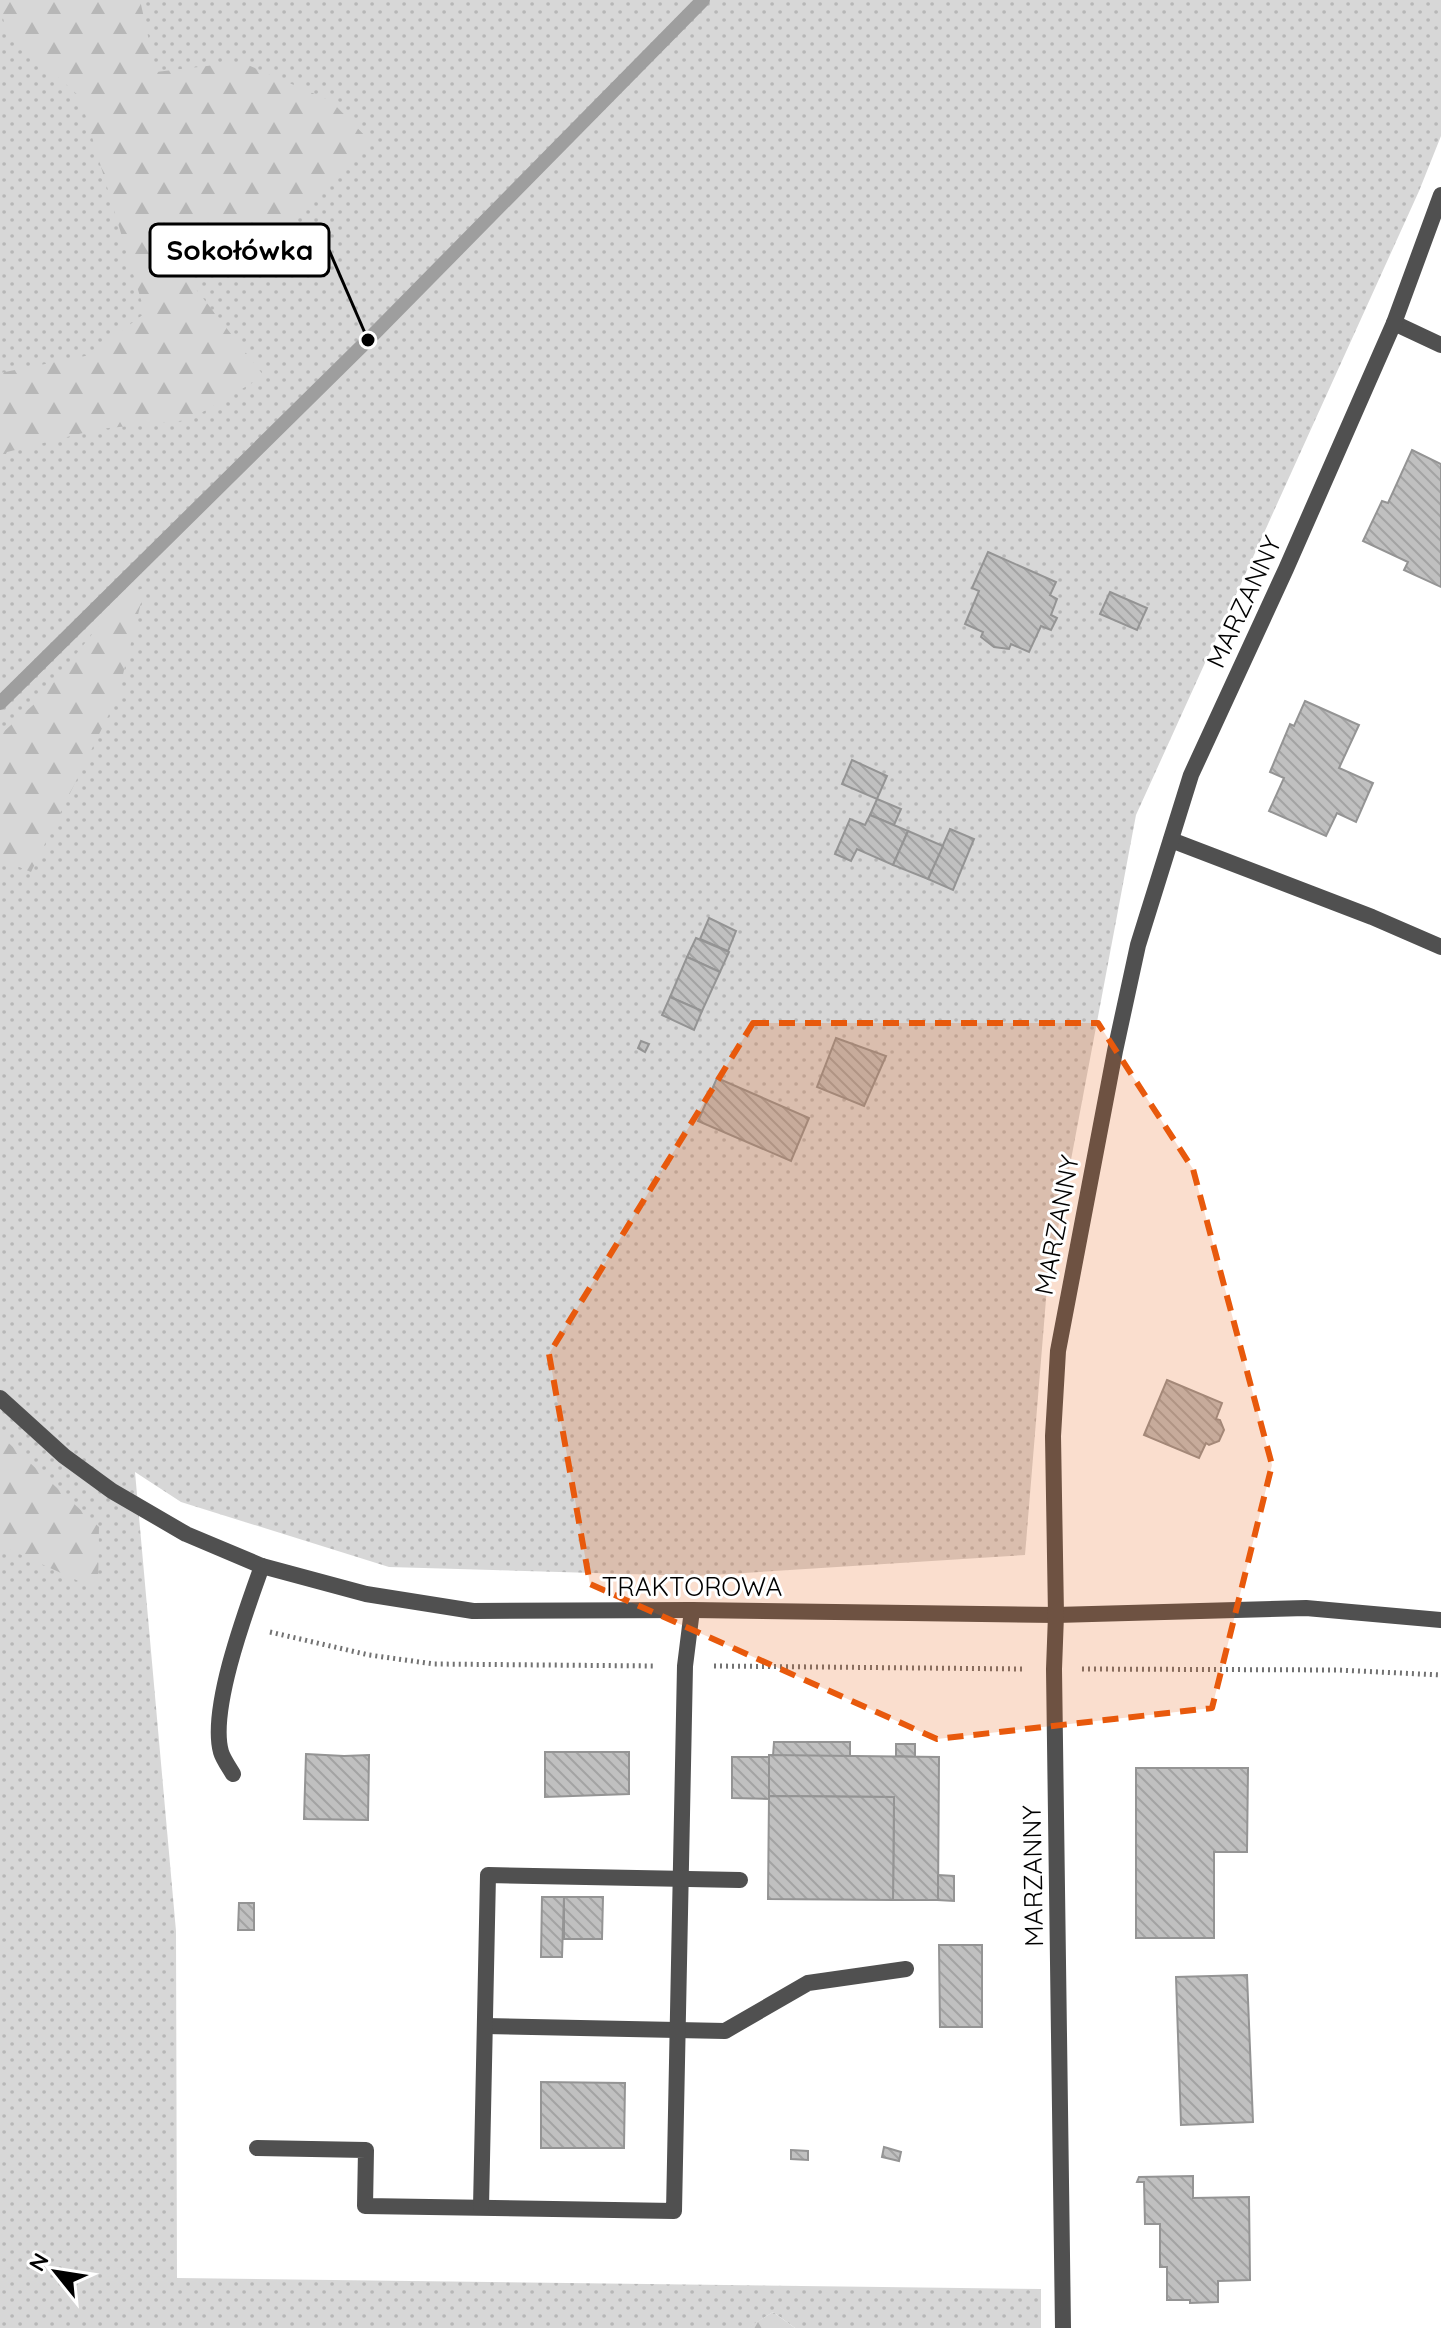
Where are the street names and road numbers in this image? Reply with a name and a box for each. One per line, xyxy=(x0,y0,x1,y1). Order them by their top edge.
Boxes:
street label: MARZANNY xyxy=(1199,530,1289,673)
street label: MARZANNY xyxy=(1027,1152,1086,1298)
street label: TRAKTOROWA xyxy=(602,1570,783,1603)
street label: MARZANNY xyxy=(1015,1804,1050,1947)

